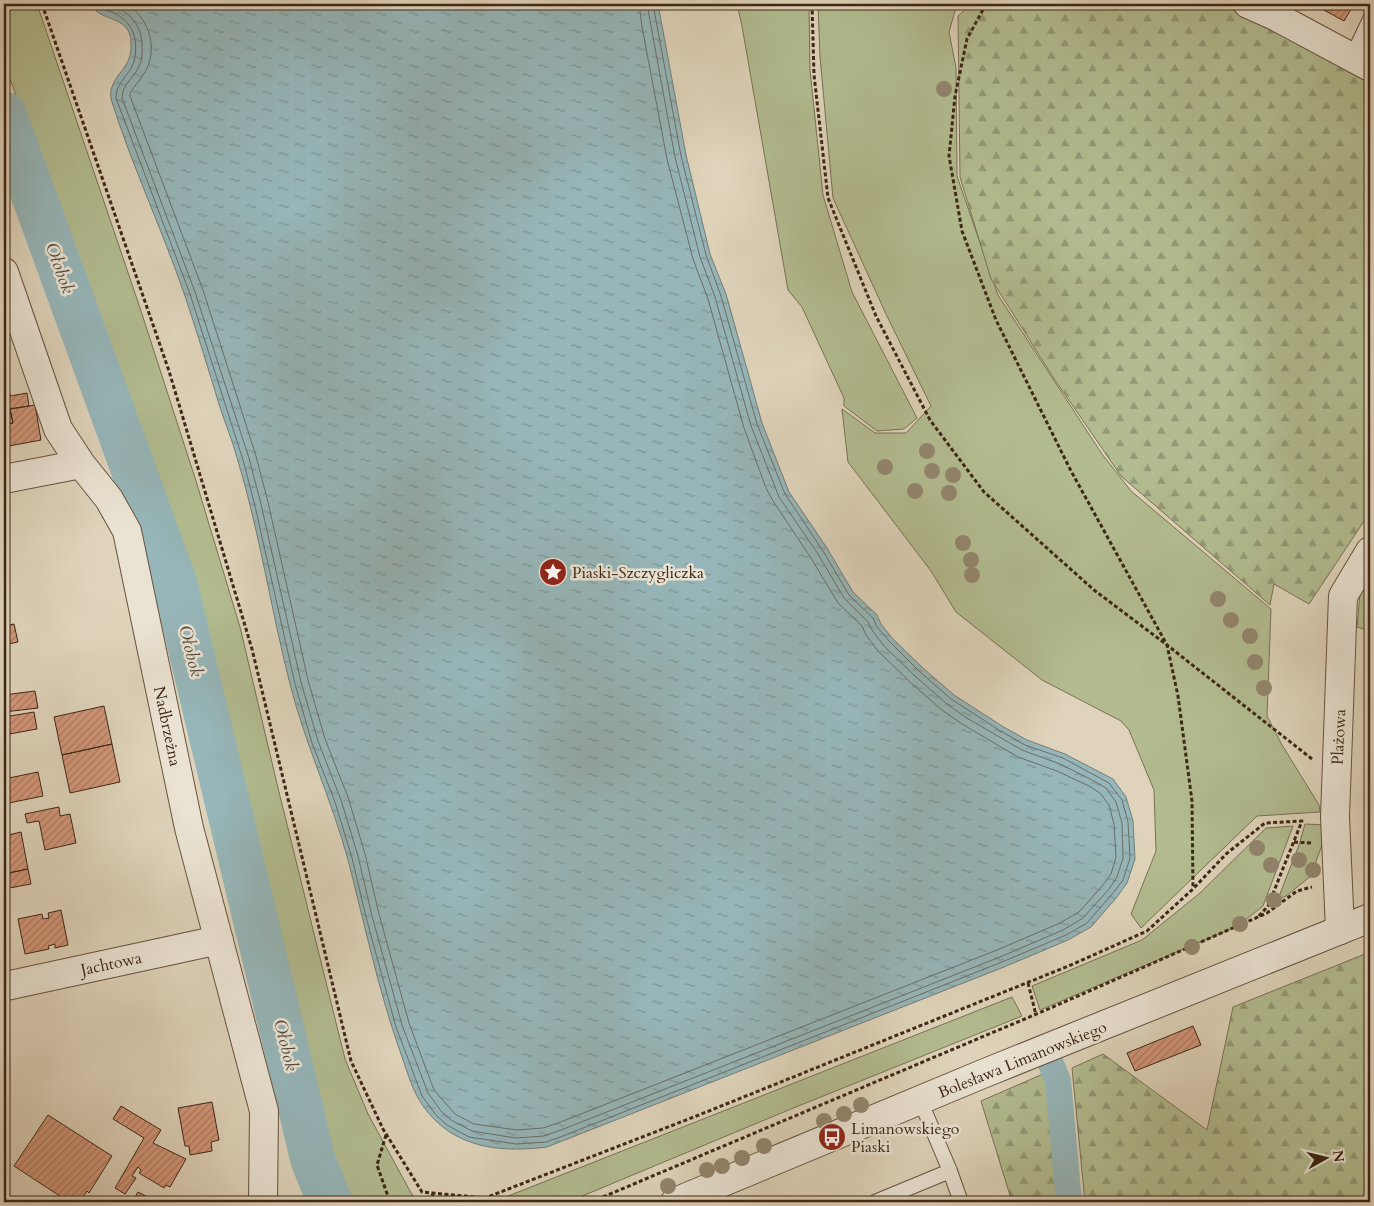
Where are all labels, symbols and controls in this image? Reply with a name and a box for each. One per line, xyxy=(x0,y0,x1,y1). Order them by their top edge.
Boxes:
water label: Ołobok xyxy=(39,239,80,297)
place icon: Piaski-Szczygliczka xyxy=(538,557,568,587)
place label: Piaski-Szczygliczka xyxy=(572,562,704,584)
water label: Ołobok xyxy=(172,623,209,680)
street label: Nadbrzeżna xyxy=(148,684,186,768)
street label: Plażowa xyxy=(1327,708,1351,766)
street label: Jachtowa xyxy=(77,947,144,982)
street label: Bolesława Limanowskiego xyxy=(935,1016,1110,1104)
water label: Ołobok xyxy=(267,1017,304,1074)
place label: Limanowskiego Piaski xyxy=(851,1118,960,1158)
bus stop icon: Limanowskiego Piaski xyxy=(817,1122,847,1152)
north arrow xyxy=(1302,1134,1352,1184)
text: N xyxy=(1328,1149,1349,1164)

